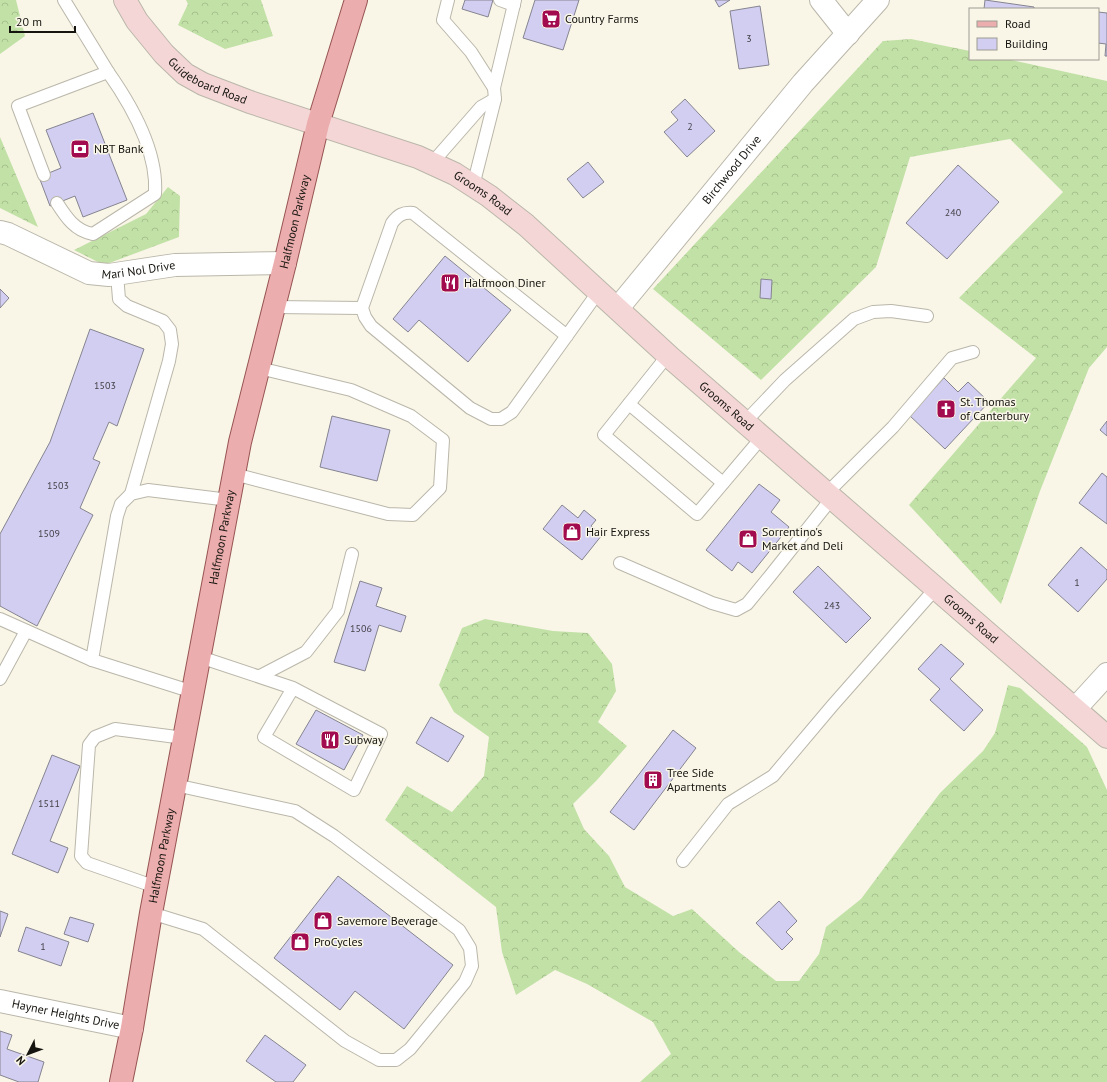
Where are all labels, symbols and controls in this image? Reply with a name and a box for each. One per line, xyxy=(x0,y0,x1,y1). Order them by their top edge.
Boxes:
scale bar xyxy=(10,8,75,34)
supermarket icon: Country Farms xyxy=(540,8,562,30)
legend xyxy=(969,8,1099,60)
place label: Country Farms xyxy=(565,11,638,26)
text: 20 m xyxy=(16,14,42,29)
text: Road xyxy=(1005,16,1030,31)
house number: 3 xyxy=(746,32,752,45)
text: Building xyxy=(1005,36,1048,51)
street label: Guideboard Road xyxy=(165,54,249,107)
house number: 2 xyxy=(687,120,693,133)
street label: Birchwood Drive xyxy=(699,132,764,207)
bank icon: NBT Bank xyxy=(69,138,91,160)
place label: NBT Bank xyxy=(94,141,144,156)
street label: Grooms Road xyxy=(451,167,515,218)
street label: Halfmoon Parkway xyxy=(276,173,313,270)
house number: 240 xyxy=(945,206,962,219)
street label: Mari Nol Drive xyxy=(101,257,176,282)
restaurant icon: Halfmoon Diner xyxy=(439,272,461,294)
place label: Halfmoon Diner xyxy=(464,275,546,290)
street label: Grooms Road xyxy=(696,378,757,434)
house number: 1503 xyxy=(94,379,116,392)
place label: St. Thomas of Canterbury xyxy=(960,394,1030,423)
church icon: St. Thomas of Canterbury xyxy=(935,398,957,420)
house number: 1503 xyxy=(47,479,69,492)
street label: Halfmoon Parkway xyxy=(205,488,238,586)
shop icon: Hair Express xyxy=(561,521,583,543)
place label: Hair Express xyxy=(586,524,650,539)
place label: Sorrentino's Market and Deli xyxy=(762,524,843,553)
house number: 1509 xyxy=(38,527,60,540)
shop icon: Sorrentino's Market and Deli xyxy=(737,528,759,550)
house number: 1 xyxy=(1074,576,1080,589)
street label: Grooms Road xyxy=(941,591,1002,646)
house number: 243 xyxy=(824,599,840,612)
house number: 1506 xyxy=(350,622,372,635)
restaurant icon: Subway xyxy=(319,729,341,751)
place label: Subway xyxy=(344,732,384,747)
place label: Tree Side Apartments xyxy=(667,765,727,794)
building icon: Tree Side Apartments xyxy=(642,769,664,791)
house number: 1511 xyxy=(38,797,60,810)
street label: Halfmoon Parkway xyxy=(145,807,178,904)
shop icon: Savemore Beverage xyxy=(312,910,334,932)
place label: Savemore Beverage xyxy=(337,913,438,928)
shop icon: ProCycles xyxy=(289,931,311,953)
place label: ProCycles xyxy=(314,934,363,949)
house number: 1 xyxy=(40,940,46,953)
street label: Hayner Heights Drive xyxy=(11,996,121,1032)
north arrow xyxy=(8,1034,48,1074)
text: N xyxy=(13,1053,28,1068)

